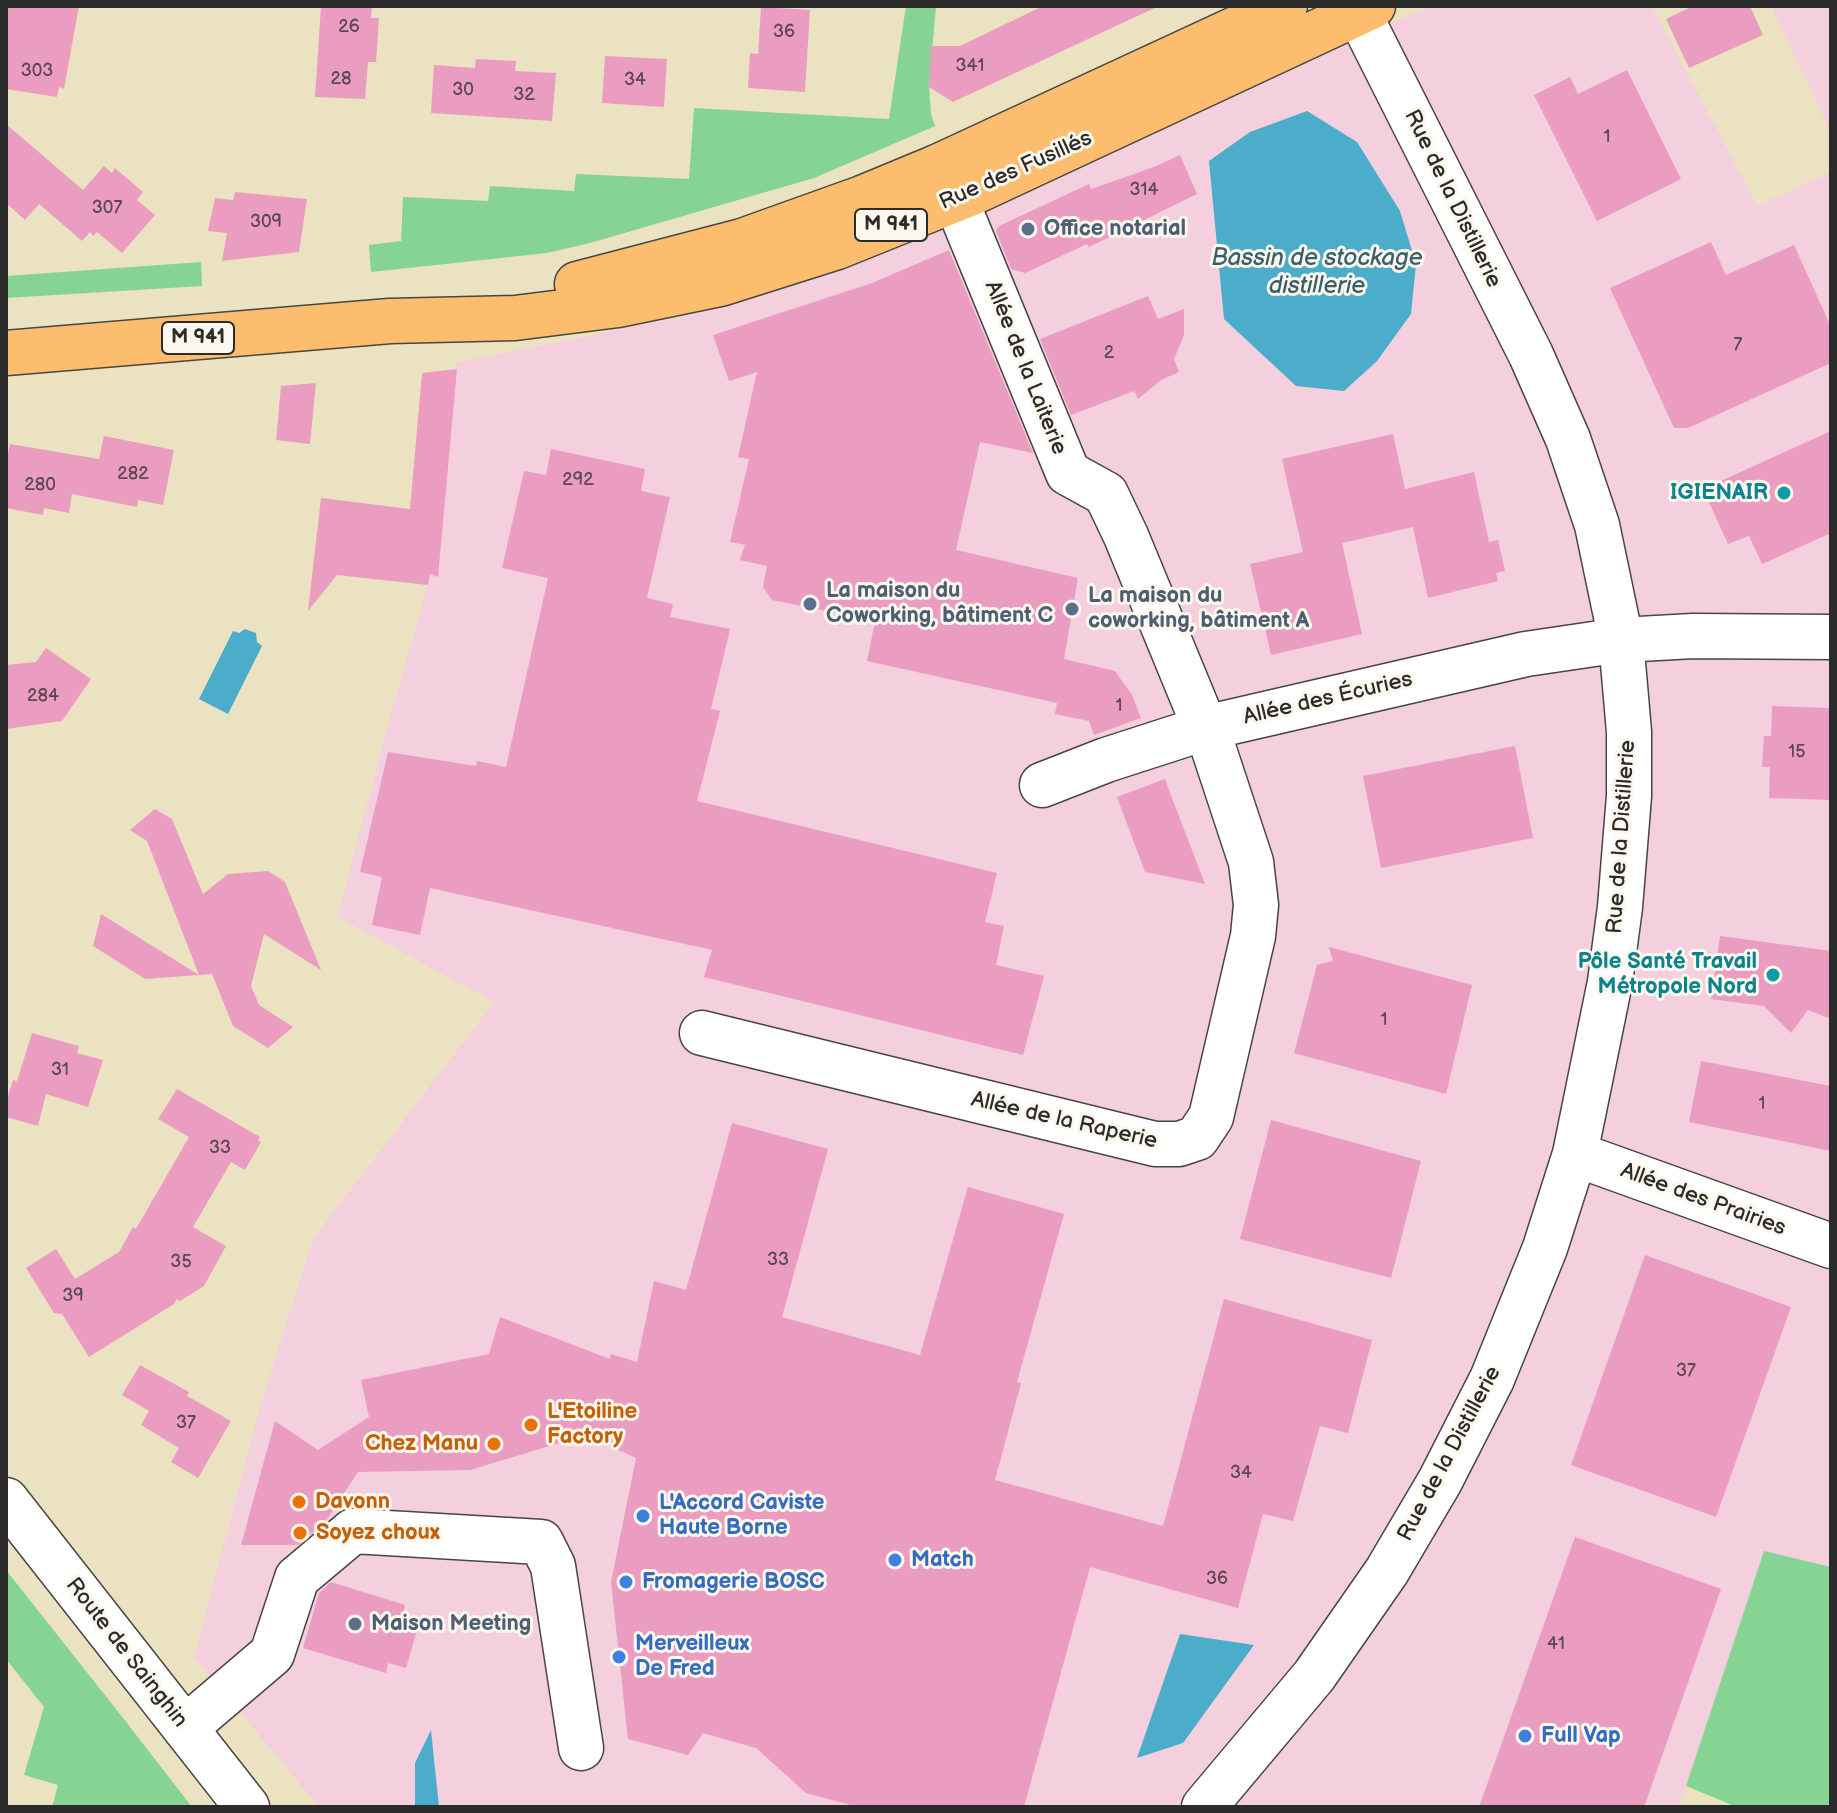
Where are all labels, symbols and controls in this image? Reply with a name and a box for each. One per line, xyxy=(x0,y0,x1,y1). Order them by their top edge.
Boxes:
house number: 26 xyxy=(338,16,360,38)
house number: 36 xyxy=(773,21,795,43)
house number: 341 xyxy=(955,55,985,77)
house number: 303 xyxy=(21,60,53,82)
house number: 28 xyxy=(330,68,352,90)
house number: 34 xyxy=(624,69,646,91)
house number: 30 xyxy=(452,79,474,101)
house number: 32 xyxy=(513,84,535,106)
street label: Rue de la Distillerie xyxy=(1398,106,1506,292)
street label: Rue des Fusillés xyxy=(936,126,1096,216)
house number: 1 xyxy=(1604,126,1610,148)
house number: 314 xyxy=(1129,179,1159,201)
house number: 307 xyxy=(92,197,122,219)
road number: M 941 xyxy=(855,209,927,241)
house number: 309 xyxy=(250,211,282,233)
place label: Office notarial xyxy=(1044,216,1186,242)
marker: Office notarial xyxy=(1019,220,1037,238)
water label: Bassin de stockage distillerie xyxy=(1211,245,1423,301)
street label: Allée de la Laiterie xyxy=(978,277,1072,459)
road number: M 941 xyxy=(162,322,234,354)
house number: 7 xyxy=(1734,334,1742,356)
house number: 2 xyxy=(1104,342,1114,364)
house number: 282 xyxy=(117,463,149,485)
house number: 292 xyxy=(562,469,594,491)
house number: 280 xyxy=(24,474,56,496)
place label: IGIENAIR xyxy=(1670,480,1768,506)
marker: IGIENAIR xyxy=(1775,484,1793,502)
place label: La maison du Coworking, bâtiment C xyxy=(826,578,1053,630)
place label: La maison du coworking, bâtiment A xyxy=(1088,583,1309,634)
marker: La maison du Coworking, bâtiment C xyxy=(801,595,819,613)
marker: La maison du coworking, bâtiment A xyxy=(1063,600,1081,618)
street label: Allée des Écuries xyxy=(1241,667,1415,731)
house number: 284 xyxy=(27,685,59,707)
house number: 1 xyxy=(1116,695,1122,717)
street label: Rue de la Distillerie xyxy=(1602,739,1642,935)
house number: 15 xyxy=(1788,741,1806,763)
place label: Pôle Santé Travail Métropole Nord xyxy=(1578,949,1757,1000)
marker: Pôle Santé Travail Métropole Nord xyxy=(1764,966,1782,984)
house number: 1 xyxy=(1381,1009,1387,1031)
house number: 31 xyxy=(51,1059,69,1081)
street label: Allée de la Raperie xyxy=(968,1087,1160,1155)
house number: 1 xyxy=(1759,1093,1765,1115)
house number: 33 xyxy=(209,1137,231,1159)
street label: Allée des Prairies xyxy=(1617,1158,1789,1242)
house number: 33 xyxy=(767,1249,789,1271)
house number: 35 xyxy=(170,1251,192,1273)
house number: 39 xyxy=(62,1285,84,1307)
house number: 37 xyxy=(1676,1360,1696,1382)
street label: Rue de la Distillerie xyxy=(1393,1362,1507,1546)
place label: L'Etoiline Factory xyxy=(547,1399,637,1450)
house number: 37 xyxy=(176,1412,196,1434)
marker: L'Etoiline Factory xyxy=(522,1416,540,1434)
place label: Chez Manu xyxy=(365,1431,478,1457)
marker: Chez Manu xyxy=(485,1435,503,1453)
house number: 34 xyxy=(1230,1462,1252,1484)
place label: Davonn xyxy=(315,1489,390,1515)
place label: L'Accord Caviste Haute Borne xyxy=(659,1490,824,1542)
marker: Davonn xyxy=(290,1493,308,1511)
marker: L'Accord Caviste Haute Borne xyxy=(634,1507,652,1525)
place label: Soyez choux xyxy=(316,1520,440,1546)
marker: Soyez choux xyxy=(291,1524,309,1542)
place label: Match xyxy=(911,1547,974,1573)
marker: Match xyxy=(886,1551,904,1569)
house number: 36 xyxy=(1206,1568,1228,1590)
place label: Fromagerie BOSC xyxy=(642,1569,825,1595)
street label: Route de Sainghin xyxy=(59,1573,193,1733)
marker: Fromagerie BOSC xyxy=(617,1573,635,1591)
place label: Maison Meeting xyxy=(371,1611,531,1637)
marker: Maison Meeting xyxy=(346,1615,364,1633)
place label: Merveilleux De Fred xyxy=(635,1631,749,1682)
house number: 41 xyxy=(1547,1633,1565,1655)
marker: Merveilleux De Fred xyxy=(610,1648,628,1666)
place label: Full Vap xyxy=(1541,1723,1621,1749)
marker: Full Vap xyxy=(1516,1727,1534,1745)

